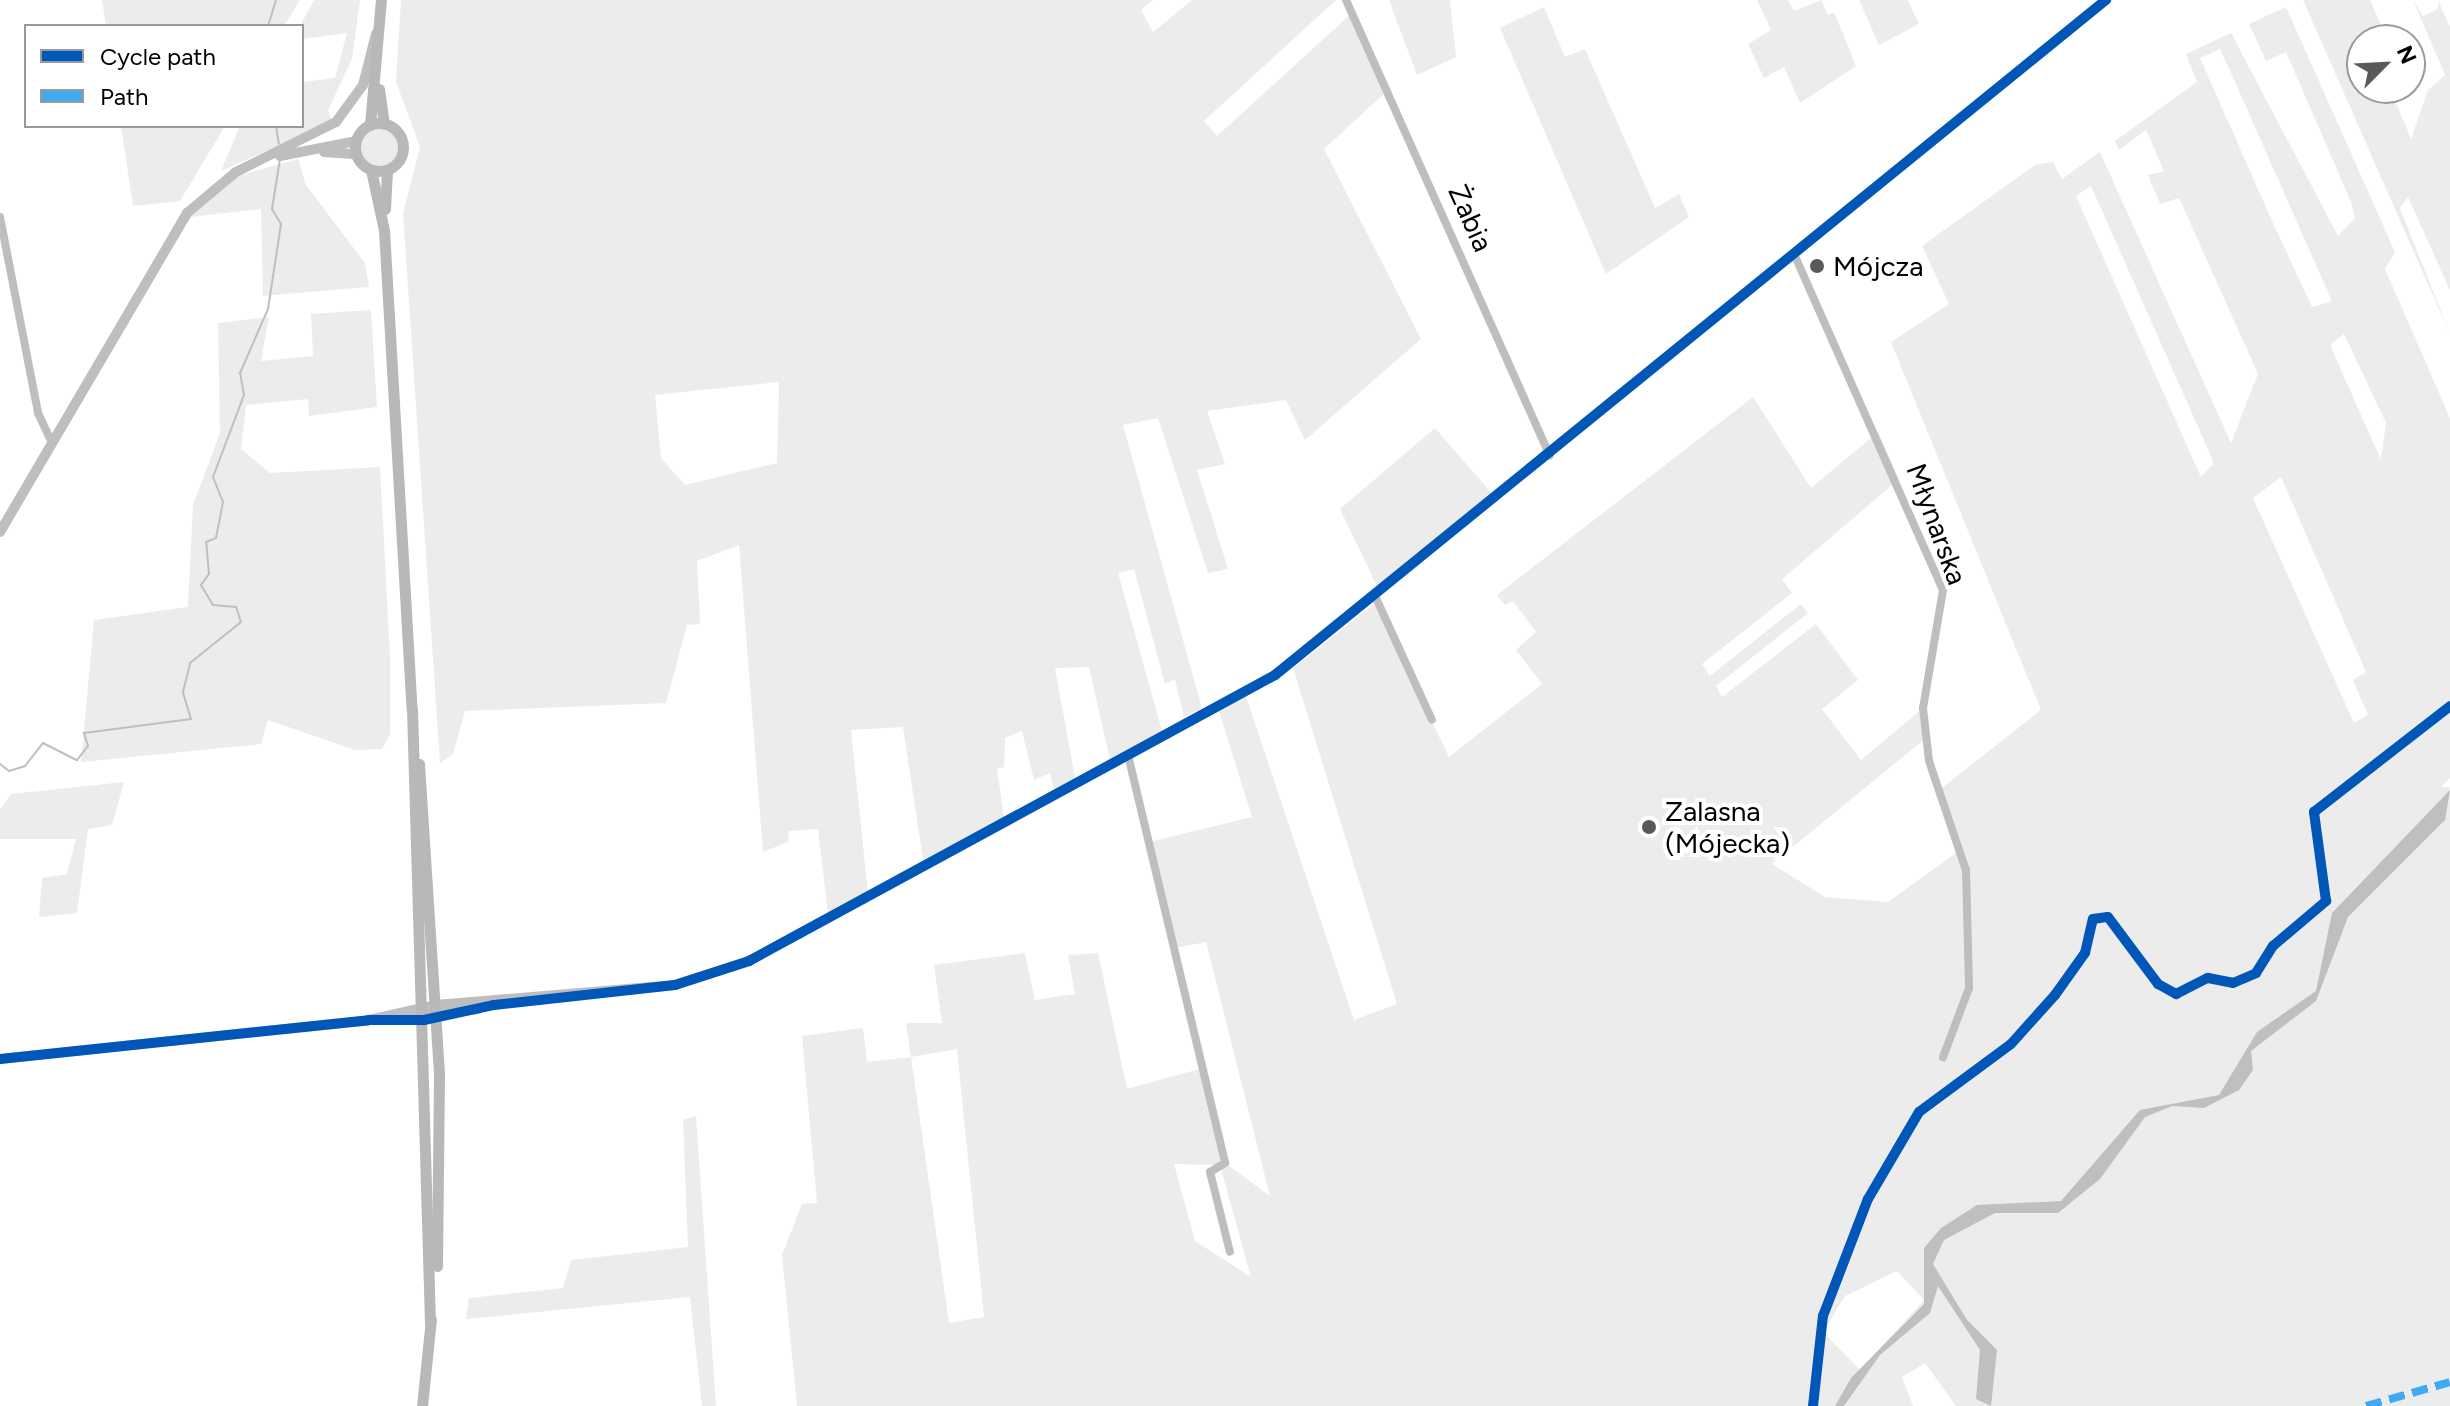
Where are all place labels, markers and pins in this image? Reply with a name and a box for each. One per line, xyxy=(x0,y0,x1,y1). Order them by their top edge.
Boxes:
place label: Mójcza xyxy=(1833,249,1924,283)
marker: Mójcza xyxy=(1808,257,1826,275)
place label: Zalasna (Mójecka) xyxy=(1665,794,1790,860)
marker: Zalasna (Mójecka) xyxy=(1640,818,1658,836)

